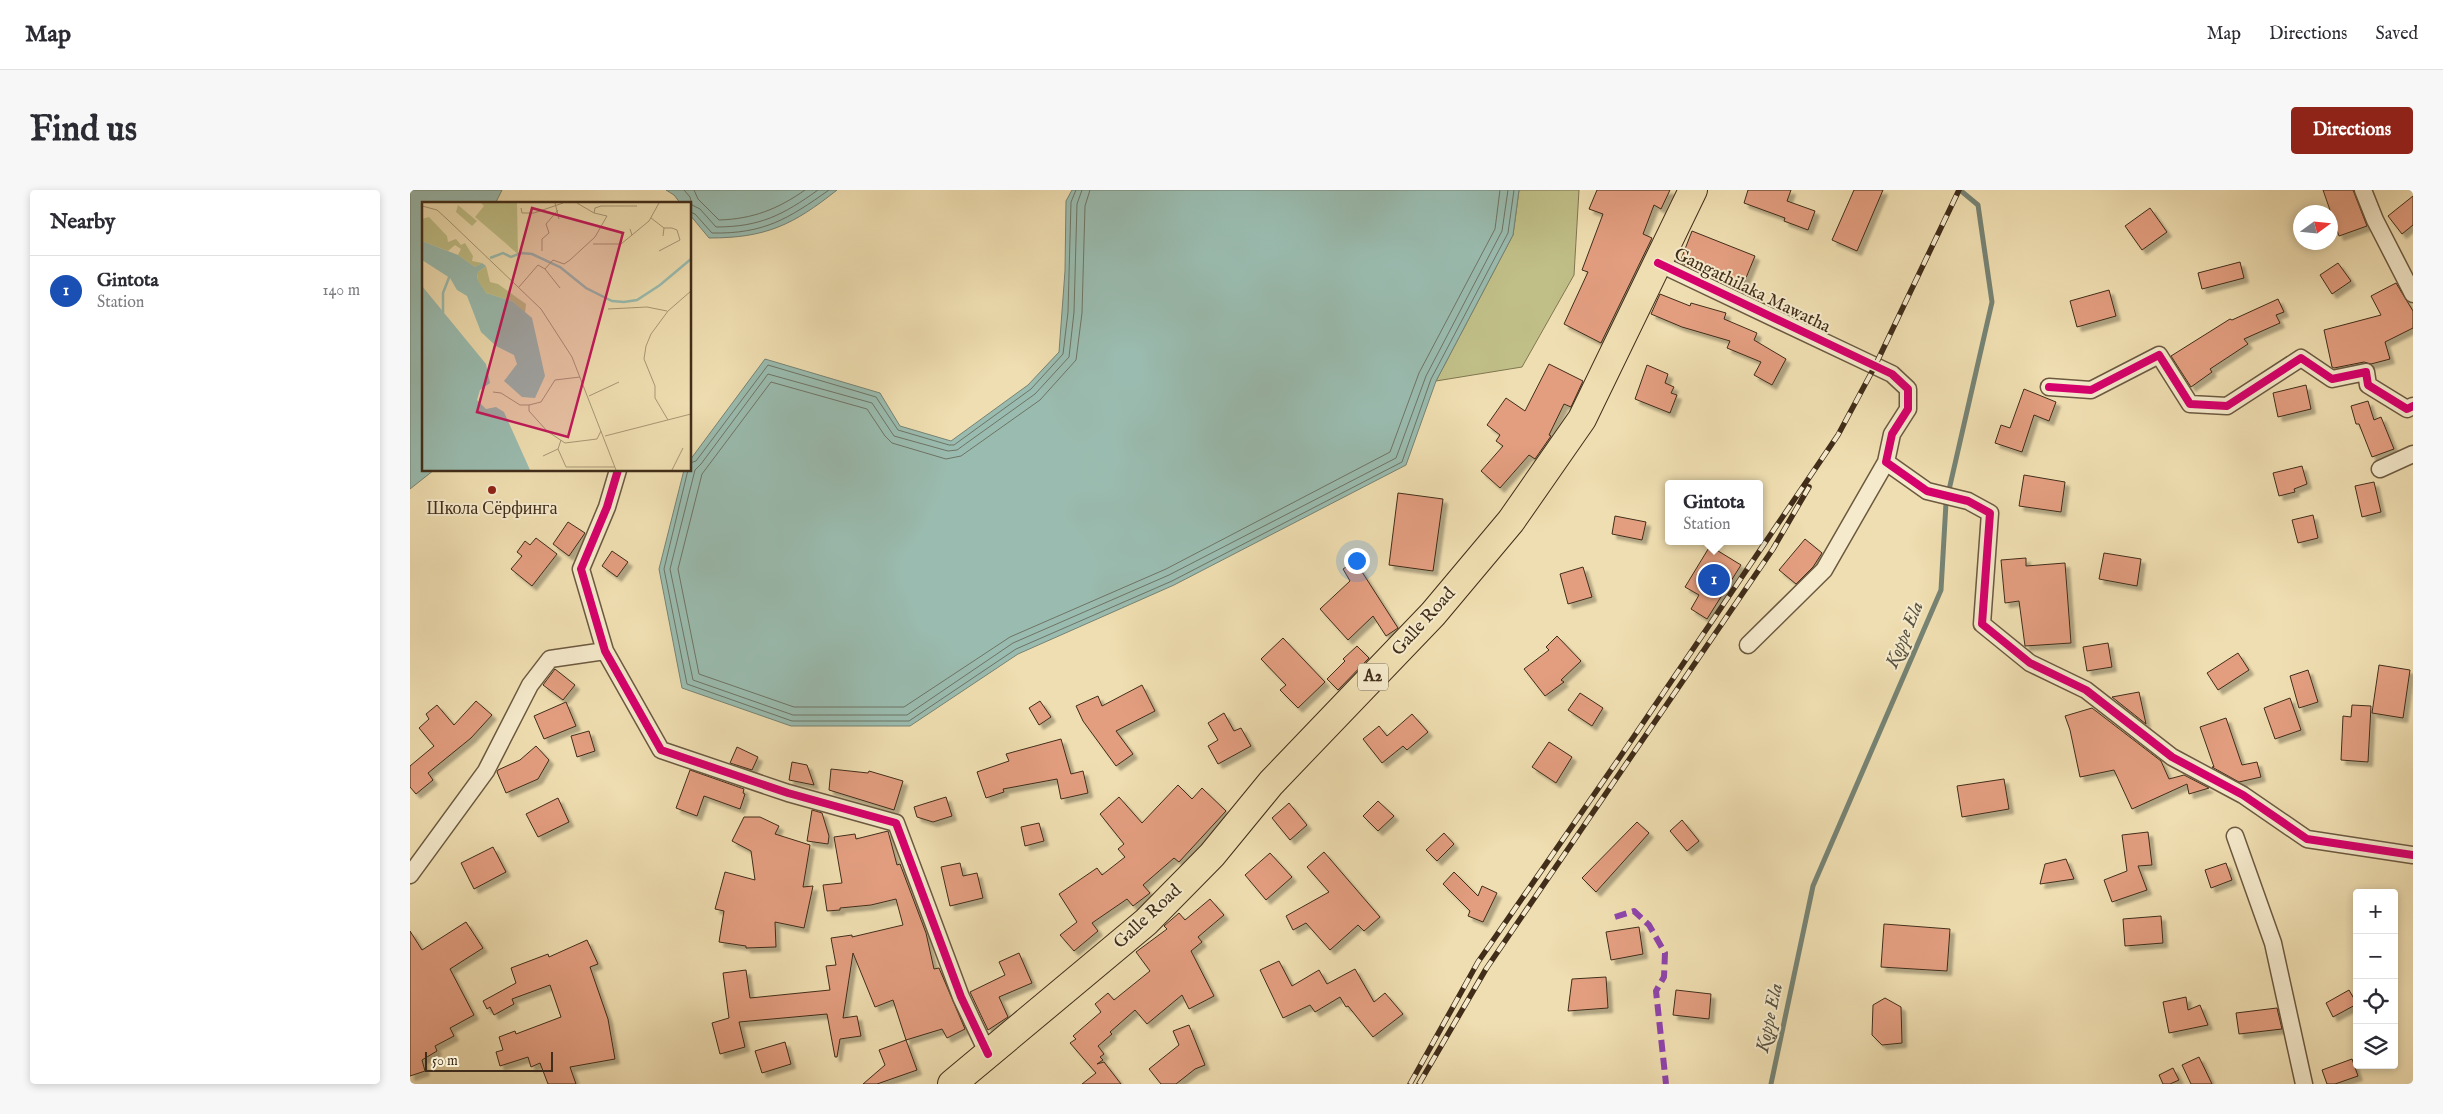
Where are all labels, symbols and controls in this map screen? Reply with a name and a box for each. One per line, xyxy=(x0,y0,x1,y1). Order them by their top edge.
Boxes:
text: Map xyxy=(25,19,71,50)
text: Map xyxy=(2207,23,2241,46)
text: Directions xyxy=(2269,23,2347,46)
text: Saved xyxy=(2375,23,2418,46)
button: Directions xyxy=(2291,107,2413,154)
text: Find us xyxy=(30,108,137,153)
inset map xyxy=(422,202,691,471)
north arrow xyxy=(2293,205,2338,250)
text: Nearby xyxy=(50,209,115,236)
street label: Gangathilaka Mawatha xyxy=(1670,243,1834,339)
text: Gintota xyxy=(97,269,159,293)
text: 1 xyxy=(63,281,69,301)
text: 140 m xyxy=(322,281,360,301)
text: Station xyxy=(97,293,144,313)
popup xyxy=(1665,480,1763,545)
marker: Школа Сёрфинга xyxy=(486,484,498,496)
text: Gintota xyxy=(1683,491,1745,515)
place label: Школа Сёрфинга xyxy=(427,498,557,521)
text: Station xyxy=(1683,515,1731,535)
your location xyxy=(1344,548,1370,574)
pin: 1 xyxy=(1698,561,1730,599)
street label: Galle Road xyxy=(1387,583,1461,661)
water label: Koppe Ela xyxy=(1880,598,1930,673)
road number: A2 xyxy=(1358,664,1388,691)
street label: Galle Road xyxy=(1109,879,1187,954)
map controls xyxy=(2353,889,2398,1069)
button: + xyxy=(2353,889,2398,934)
button: − xyxy=(2353,934,2398,979)
button: locate xyxy=(2353,979,2398,1024)
water label: Koppe Ela xyxy=(1751,981,1789,1056)
button: layers xyxy=(2353,1024,2398,1069)
scale bar xyxy=(425,1049,552,1072)
text: 50 m xyxy=(432,1052,458,1070)

